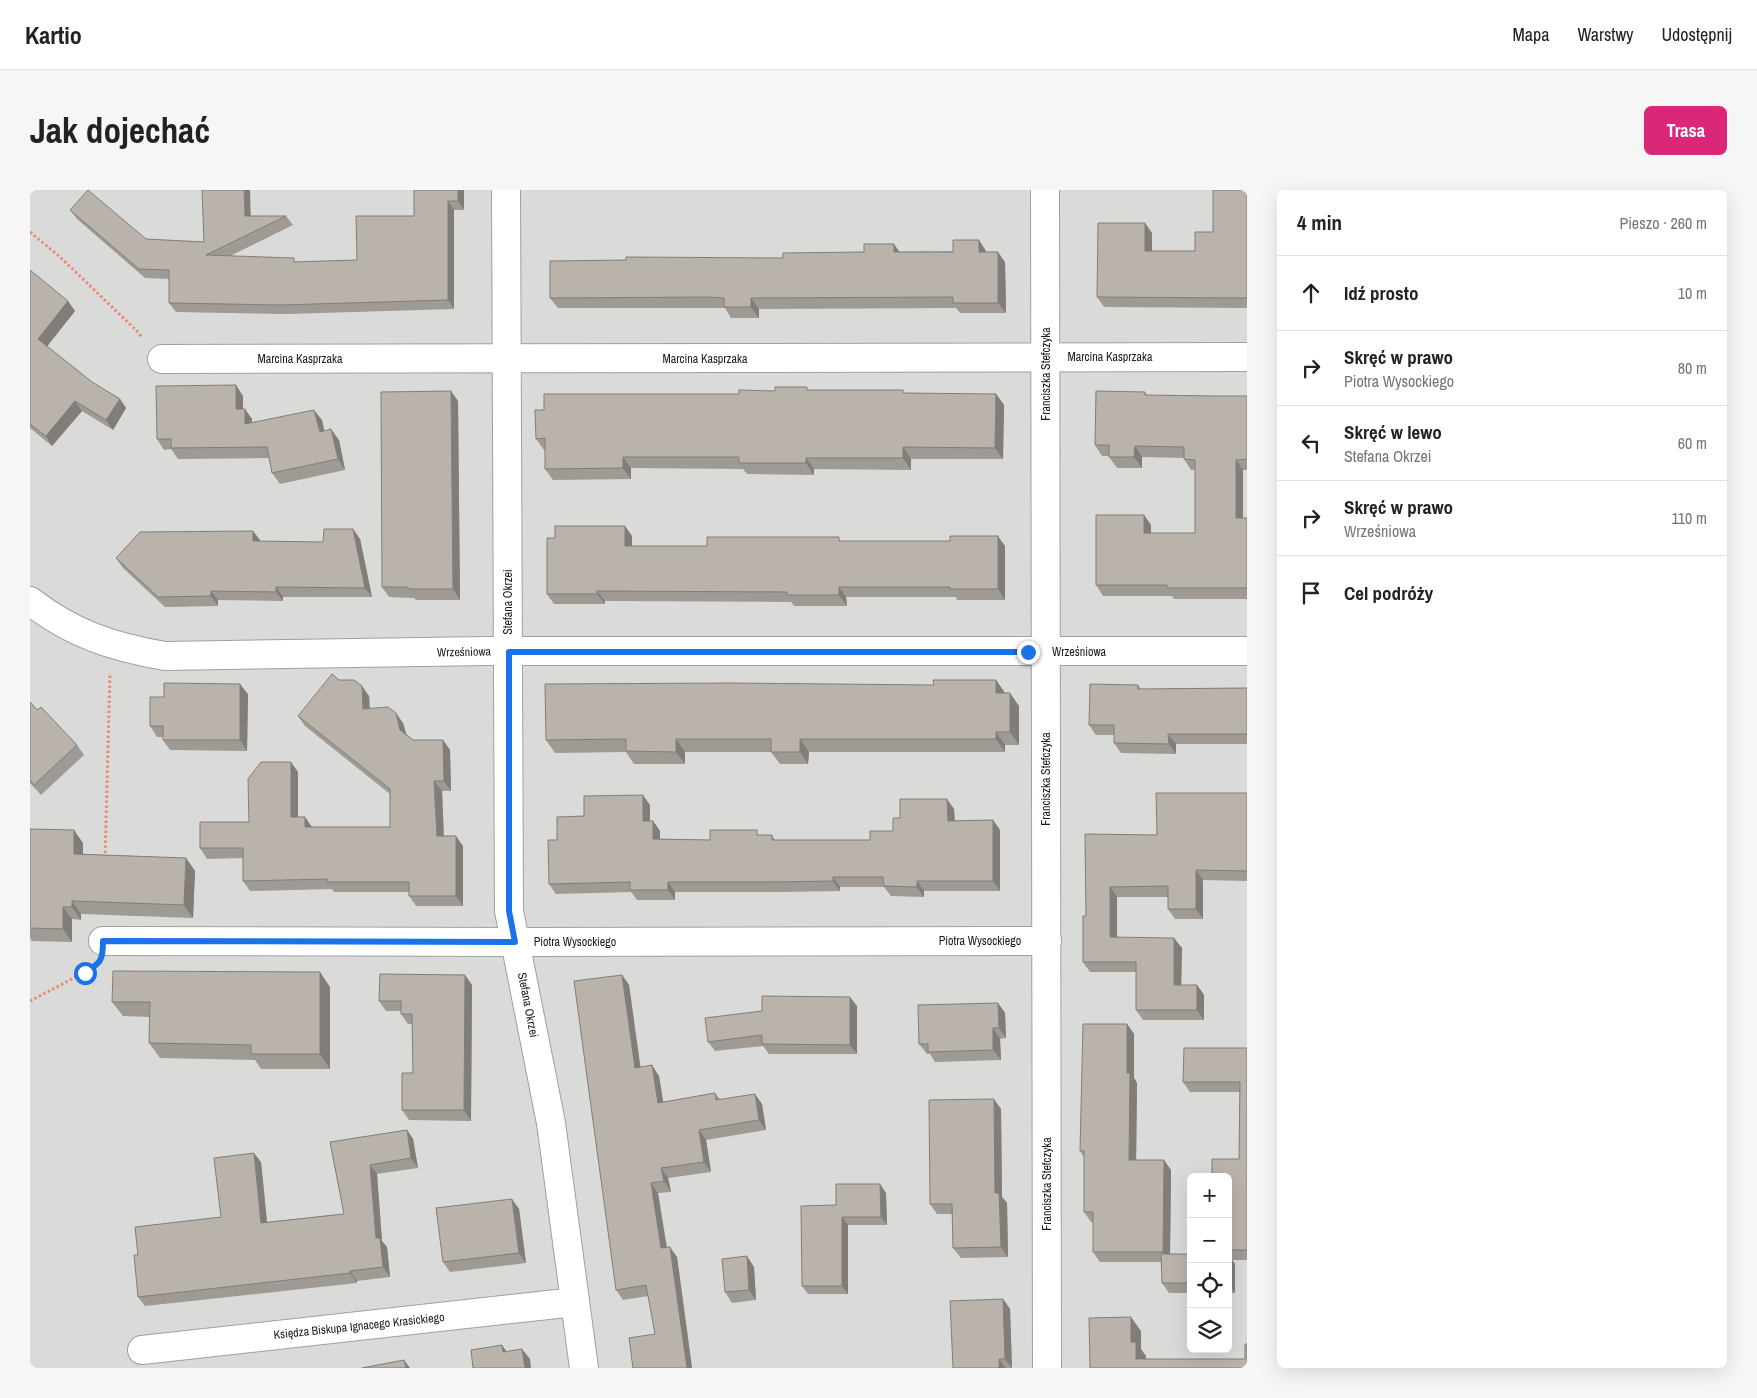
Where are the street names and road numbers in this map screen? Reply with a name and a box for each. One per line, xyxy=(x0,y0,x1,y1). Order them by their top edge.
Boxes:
street label: Franciszka Stefczyka xyxy=(1038,327,1054,421)
street label: Marcina Kasprzaka xyxy=(1068,349,1153,365)
street label: Marcina Kasprzaka xyxy=(258,351,343,367)
street label: Marcina Kasprzaka xyxy=(663,351,748,367)
street label: Stefana Okrzei xyxy=(500,569,516,635)
street label: Wrześniowa xyxy=(437,644,492,660)
street label: Wrześniowa xyxy=(1052,644,1107,660)
street label: Franciszka Stefczyka xyxy=(1038,732,1054,826)
street label: Piotra Wysockiego xyxy=(939,933,1021,949)
street label: Piotra Wysockiego xyxy=(534,934,616,950)
street label: Stefana Okrzei xyxy=(514,971,542,1039)
street label: Franciszka Stefczyka xyxy=(1039,1137,1055,1231)
street label: Księdza Biskupa Ignacego Krasickiego xyxy=(273,1309,445,1343)

